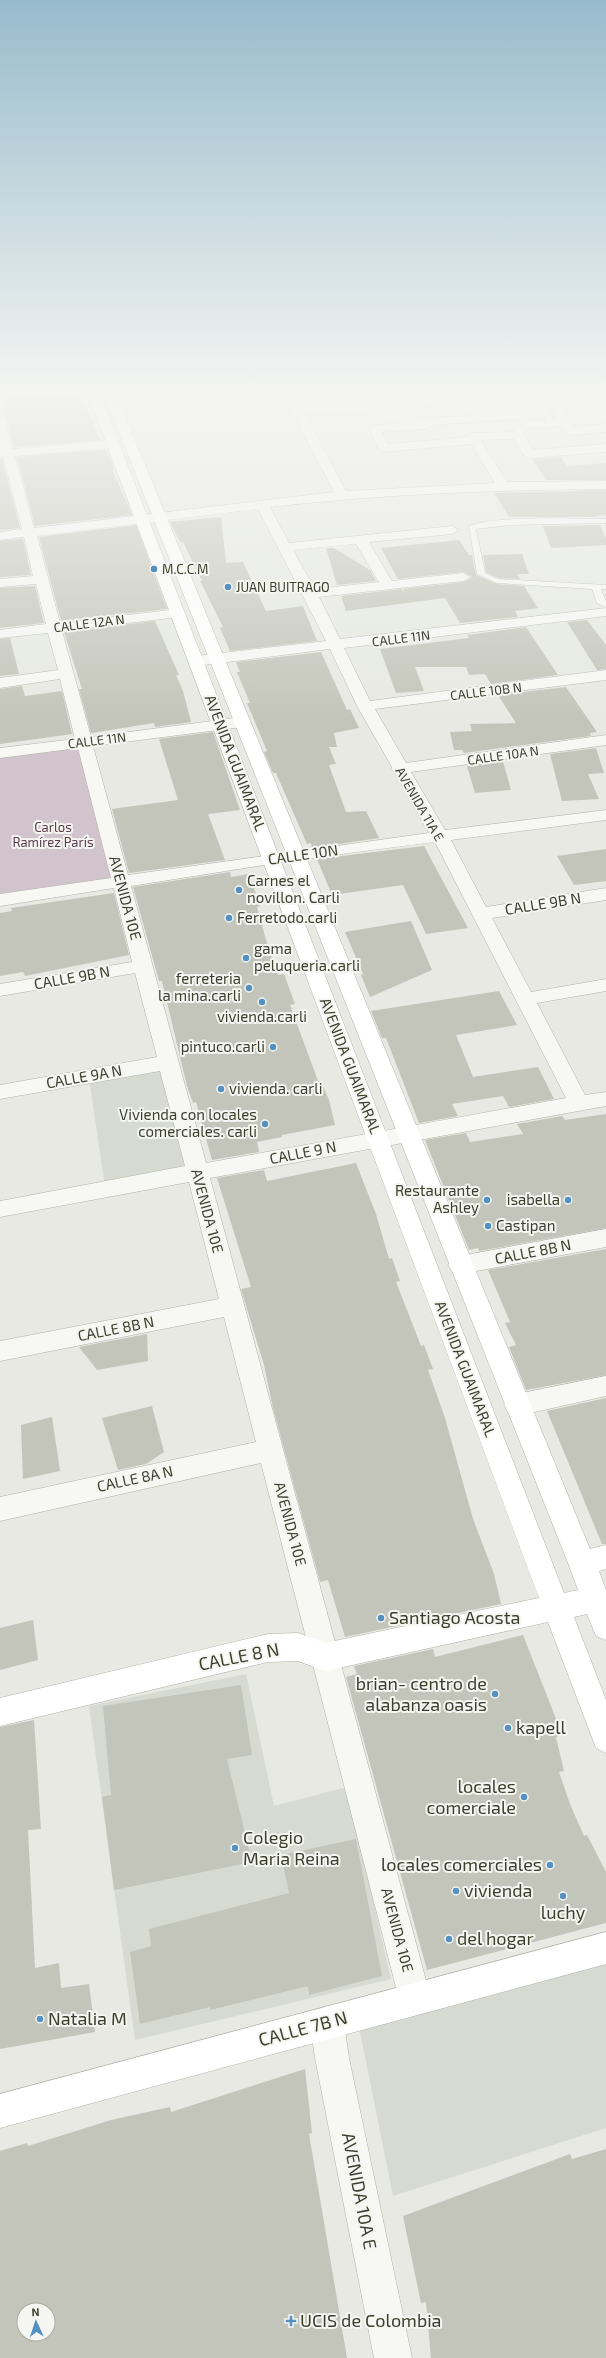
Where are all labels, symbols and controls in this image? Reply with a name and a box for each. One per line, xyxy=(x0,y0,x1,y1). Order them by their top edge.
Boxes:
place label: M.C.C.M xyxy=(162,561,208,577)
marker: M.C.C.M xyxy=(149,564,159,574)
place label: JUAN BUITRAGO xyxy=(236,579,330,595)
marker: JUAN BUITRAGO xyxy=(223,582,233,592)
street label: CALLE 12A N xyxy=(53,611,125,635)
street label: CALLE 11N xyxy=(371,626,431,650)
street label: CALLE 10B N xyxy=(449,679,523,703)
street label: AVENIDA GUAIMARAL xyxy=(202,692,270,834)
street label: CALLE 11N xyxy=(67,728,127,752)
street label: CALLE 10A N xyxy=(466,742,540,768)
street label: AVENIDA 11A E xyxy=(392,764,448,844)
park label: Carlos Ramírez París xyxy=(12,819,94,850)
street label: CALLE 10N xyxy=(267,840,339,868)
street label: AVENIDA 10E xyxy=(106,854,146,942)
place label: Carnes el novillon. Carli xyxy=(247,871,340,906)
marker: Carnes el novillon. Carli xyxy=(234,885,244,895)
street label: CALLE 9B N xyxy=(503,888,582,918)
place label: Ferretodo.carli xyxy=(237,908,337,926)
marker: Ferretodo.carli xyxy=(224,913,234,923)
place label: gama peluqueria.carli xyxy=(254,939,360,974)
marker: gama peluqueria.carli xyxy=(241,953,251,963)
street label: CALLE 9B N xyxy=(32,961,111,993)
place label: ferreteria la mina.carli xyxy=(158,969,241,1004)
marker: ferreteria la mina.carli xyxy=(244,983,254,993)
street label: AVENIDA GUAIMARAL xyxy=(317,995,385,1137)
marker: vivienda.carli xyxy=(257,997,267,1007)
place label: vivienda.carli xyxy=(217,1007,307,1025)
place label: pintuco.carli xyxy=(181,1037,265,1055)
marker: pintuco.carli xyxy=(268,1042,278,1052)
street label: CALLE 9A N xyxy=(45,1061,123,1092)
place label: vivienda. carli xyxy=(229,1079,322,1097)
marker: vivienda. carli xyxy=(216,1084,226,1094)
place label: Vivienda con locales comerciales. carli xyxy=(119,1105,257,1140)
marker: Vivienda con locales comerciales. carli xyxy=(260,1119,270,1129)
street label: CALLE 9 N xyxy=(268,1137,338,1167)
street label: AVENIDA 10E xyxy=(188,1167,228,1255)
place label: Restaurante Ashley xyxy=(395,1181,479,1216)
place label: isabella xyxy=(507,1190,560,1208)
marker: Restaurante Ashley xyxy=(482,1195,492,1205)
marker: isabella xyxy=(563,1195,573,1205)
place label: Castipan xyxy=(496,1216,556,1234)
marker: Castipan xyxy=(483,1221,493,1231)
street label: CALLE 8B N xyxy=(493,1235,573,1267)
street label: AVENIDA GUAIMARAL xyxy=(432,1298,500,1440)
street label: CALLE 8B N xyxy=(76,1312,156,1344)
street label: CALLE 8A N xyxy=(95,1461,174,1495)
street label: AVENIDA 10E xyxy=(271,1480,311,1568)
place label: Santiago Acosta xyxy=(389,1606,520,1628)
marker: Santiago Acosta xyxy=(376,1613,386,1623)
street label: CALLE 8 N xyxy=(197,1637,281,1675)
place label: brian- centro de alabanza oasis xyxy=(356,1672,487,1715)
marker: brian- centro de alabanza oasis xyxy=(490,1689,500,1699)
place label: kapell xyxy=(516,1716,566,1738)
marker: kapell xyxy=(503,1723,513,1733)
place label: locales comerciale xyxy=(427,1775,516,1818)
marker: locales comerciale xyxy=(519,1792,529,1802)
place label: Colegio Maria Reina xyxy=(243,1826,340,1869)
marker: Colegio Maria Reina xyxy=(230,1843,240,1853)
place label: locales comerciales xyxy=(381,1853,542,1875)
marker: locales comerciales xyxy=(545,1860,555,1870)
place label: vivienda xyxy=(464,1879,532,1901)
street label: AVENIDA 10E xyxy=(378,1886,418,1974)
marker: vivienda xyxy=(451,1886,461,1896)
marker: luchy xyxy=(558,1891,568,1901)
place label: luchy xyxy=(541,1901,586,1923)
place label: del hogar xyxy=(457,1927,534,1949)
marker: del hogar xyxy=(444,1934,454,1944)
street label: CALLE 7B N xyxy=(256,2006,350,2050)
place label: Natalia M xyxy=(48,2007,127,2029)
marker: Natalia M xyxy=(35,2014,45,2024)
street label: AVENIDA 10A E xyxy=(338,2131,382,2251)
north arrow xyxy=(16,2302,56,2342)
text: N xyxy=(31,2305,40,2318)
place label: UCIS de Colombia xyxy=(300,2309,442,2331)
marker: UCIS de Colombia xyxy=(285,2315,297,2327)

